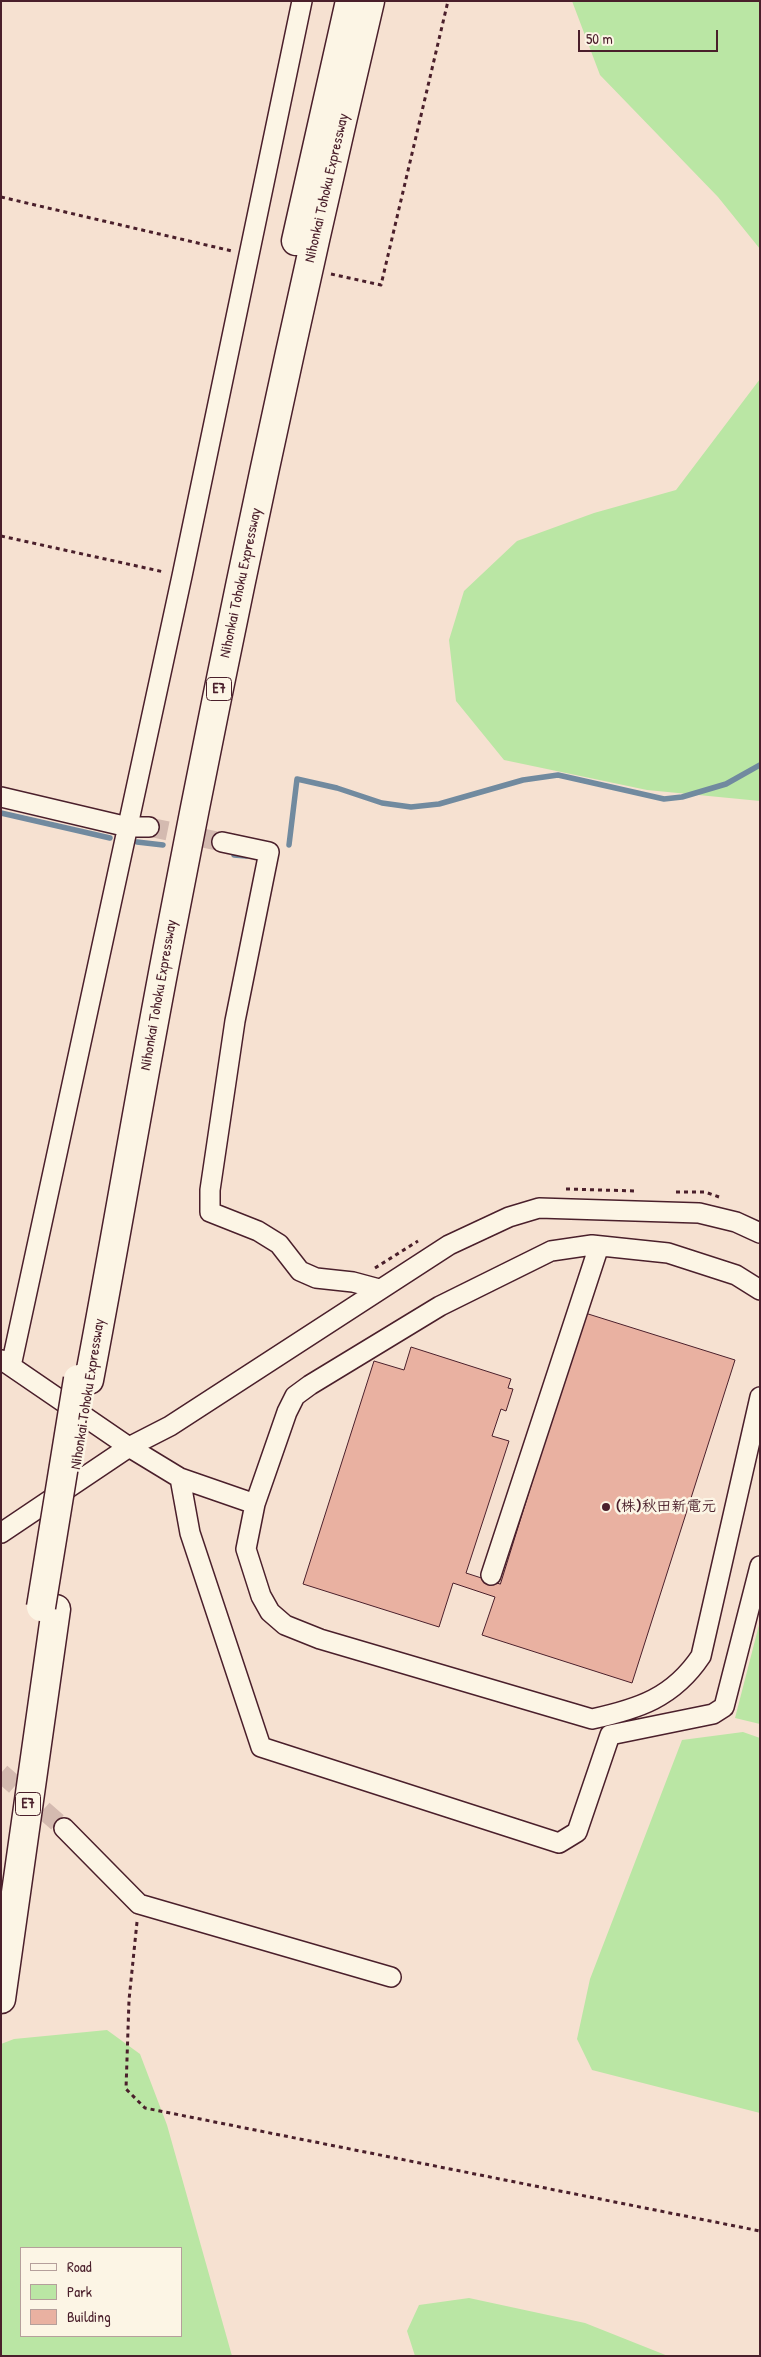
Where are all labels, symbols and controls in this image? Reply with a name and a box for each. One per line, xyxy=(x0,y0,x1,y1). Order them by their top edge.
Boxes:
scale bar xyxy=(581,20,721,52)
text: 50 m xyxy=(586,28,613,49)
street label: Nihonkai Tohoku Expressway xyxy=(301,112,353,264)
street label: Nihonkai Tohoku Expressway xyxy=(216,506,266,660)
road number: E7 xyxy=(206,678,232,701)
street label: Nihonkai Tohoku Expressway xyxy=(137,918,181,1072)
street label: Nihonkai Tohoku Expressway xyxy=(67,1317,109,1471)
place label: (株)秋田新電元 xyxy=(616,1498,716,1516)
marker: (株)秋田新電元 xyxy=(600,1501,612,1513)
road number: E7 xyxy=(15,1792,40,1816)
legend xyxy=(20,2247,182,2337)
text: Road xyxy=(67,2256,92,2277)
text: Park xyxy=(67,2281,92,2302)
text: Building xyxy=(67,2306,111,2327)

